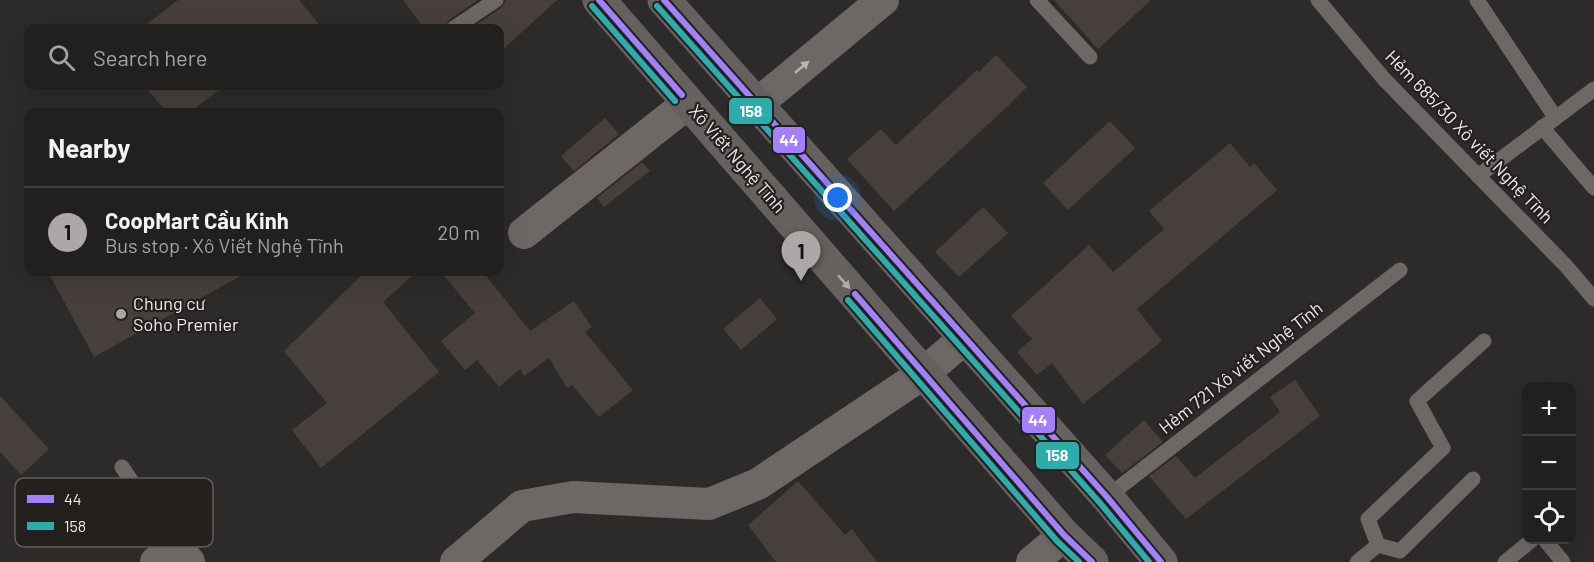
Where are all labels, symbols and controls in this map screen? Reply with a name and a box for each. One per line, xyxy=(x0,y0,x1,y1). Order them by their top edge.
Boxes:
search box xyxy=(24,24,504,90)
icon: search xyxy=(45,41,78,74)
text: Search here xyxy=(93,44,207,70)
street label: Hẻm 685/30 Xô viết Nghệ Tĩnh xyxy=(1381,45,1558,227)
one-way arrow xyxy=(794,61,809,74)
line badge: 158 xyxy=(728,97,773,125)
street label: Xô Viết Nghệ Tĩnh xyxy=(685,100,791,217)
text: 158 xyxy=(740,101,763,120)
line badge: 44 xyxy=(772,126,806,154)
text: 44 xyxy=(779,130,799,149)
text: Nearby xyxy=(48,132,130,163)
your location xyxy=(823,183,852,212)
text: CoopMart Cầu Kinh xyxy=(105,207,289,233)
text: 1 xyxy=(64,220,71,244)
text: 20 m xyxy=(437,220,480,244)
pin: 1 xyxy=(782,232,820,281)
text: Bus stop · Xô Viết Nghệ Tĩnh xyxy=(105,233,344,257)
one-way arrow xyxy=(837,274,850,289)
place label: Chung cư Soho Premier xyxy=(133,292,239,335)
street label: Hẻm 721 Xô viết Nghệ Tĩnh xyxy=(1154,296,1327,438)
marker: Chung cư Soho Premier xyxy=(114,307,128,321)
map controls xyxy=(1522,382,1576,544)
button: + xyxy=(1522,382,1576,436)
line badge: 44 xyxy=(1021,406,1056,434)
text: 44 xyxy=(1028,410,1048,429)
button: − xyxy=(1522,436,1576,490)
line badge: 158 xyxy=(1035,441,1080,470)
text: 158 xyxy=(1046,445,1069,464)
legend xyxy=(15,478,213,547)
text: 44 xyxy=(64,489,82,508)
button: locate xyxy=(1522,490,1576,544)
text: 158 xyxy=(64,516,86,535)

